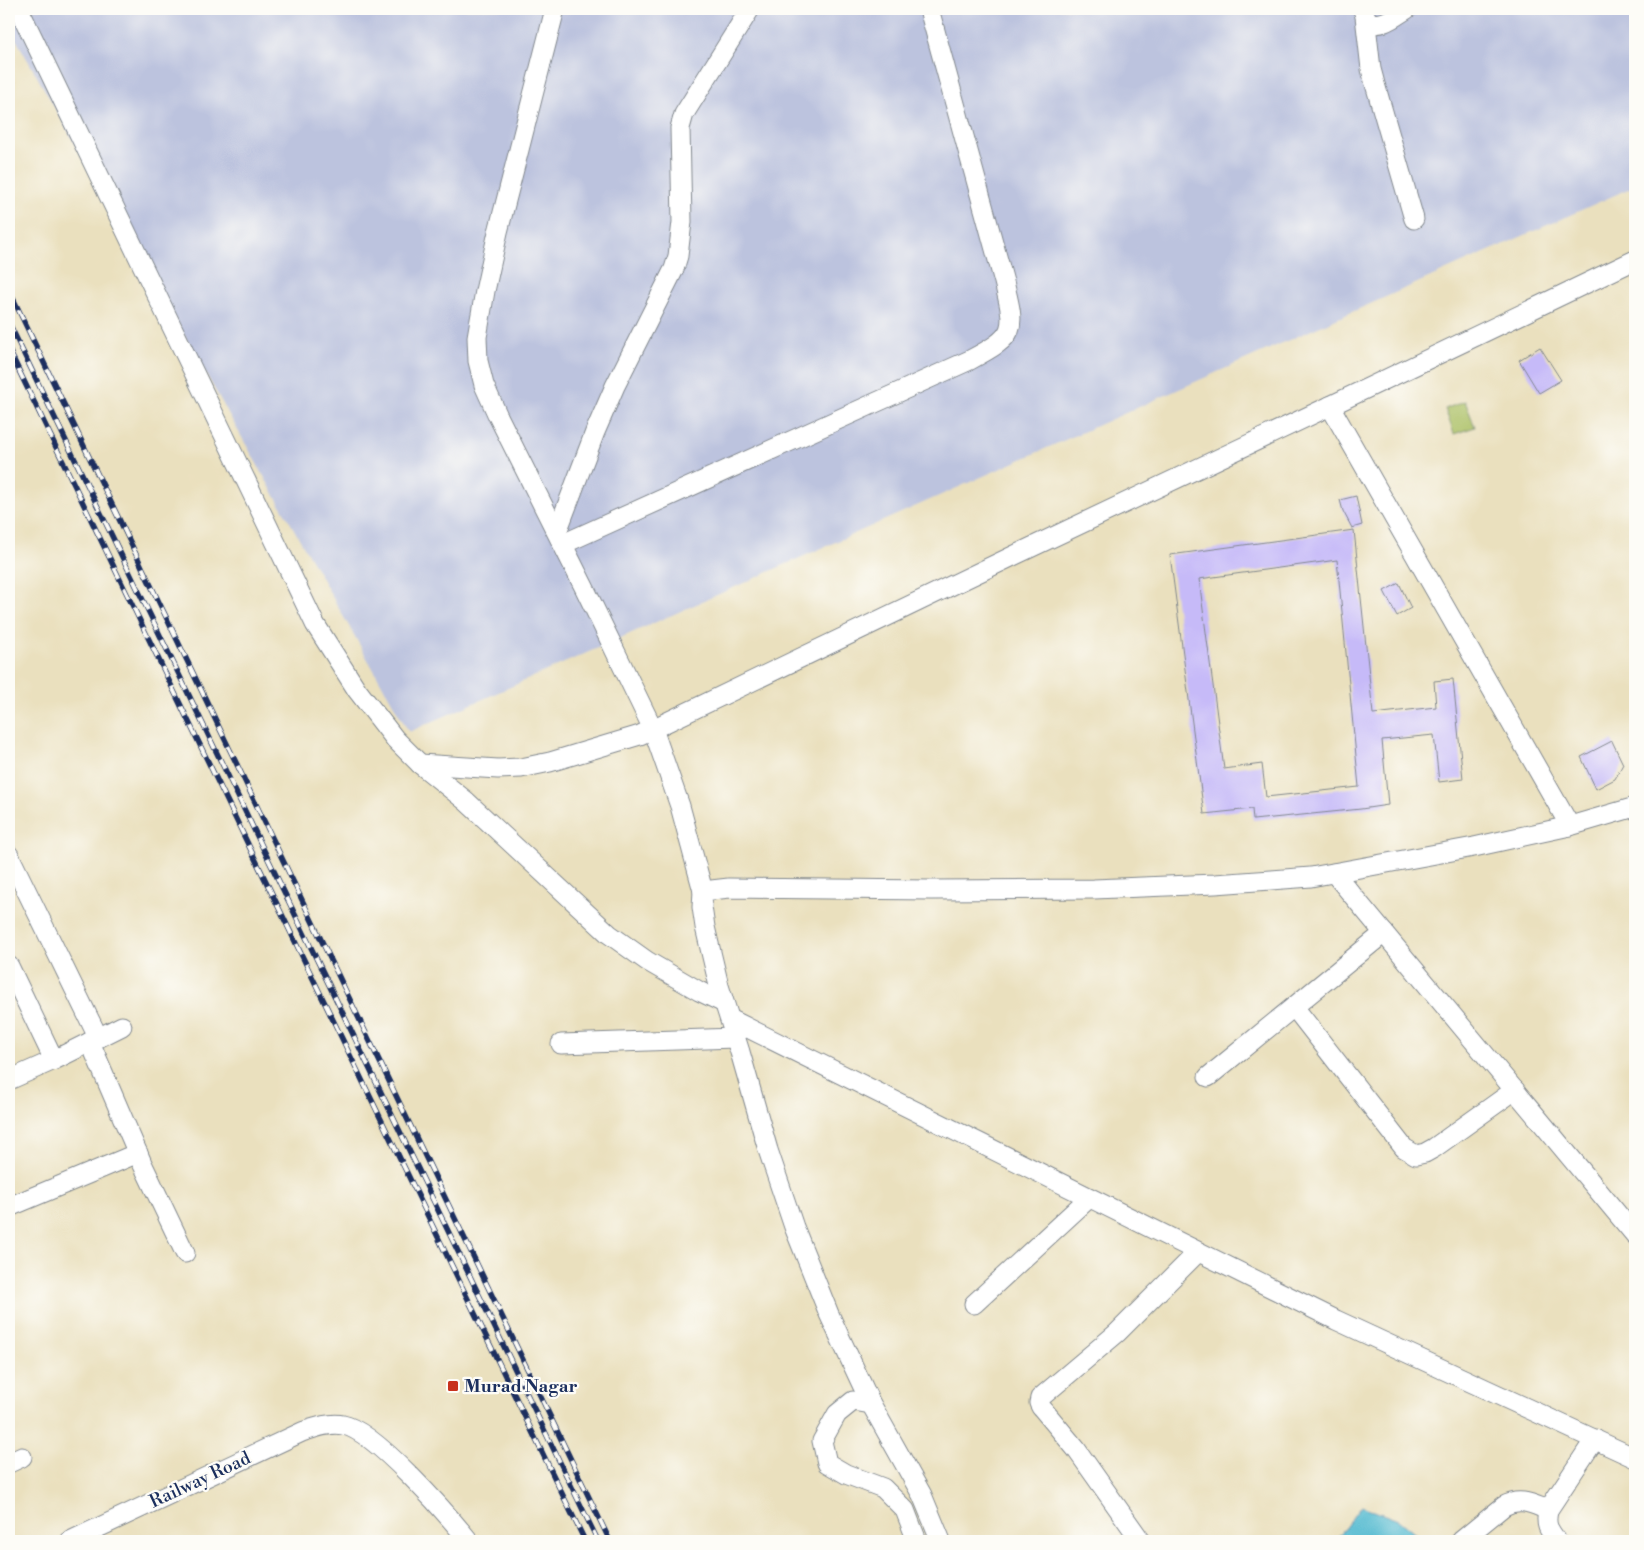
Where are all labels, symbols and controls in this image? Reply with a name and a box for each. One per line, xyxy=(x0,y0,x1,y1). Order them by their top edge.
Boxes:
place label: Murad Nagar xyxy=(464,1375,578,1398)
marker: Murad Nagar xyxy=(446,1379,460,1393)
street label: Railway Road xyxy=(146,1446,255,1513)

